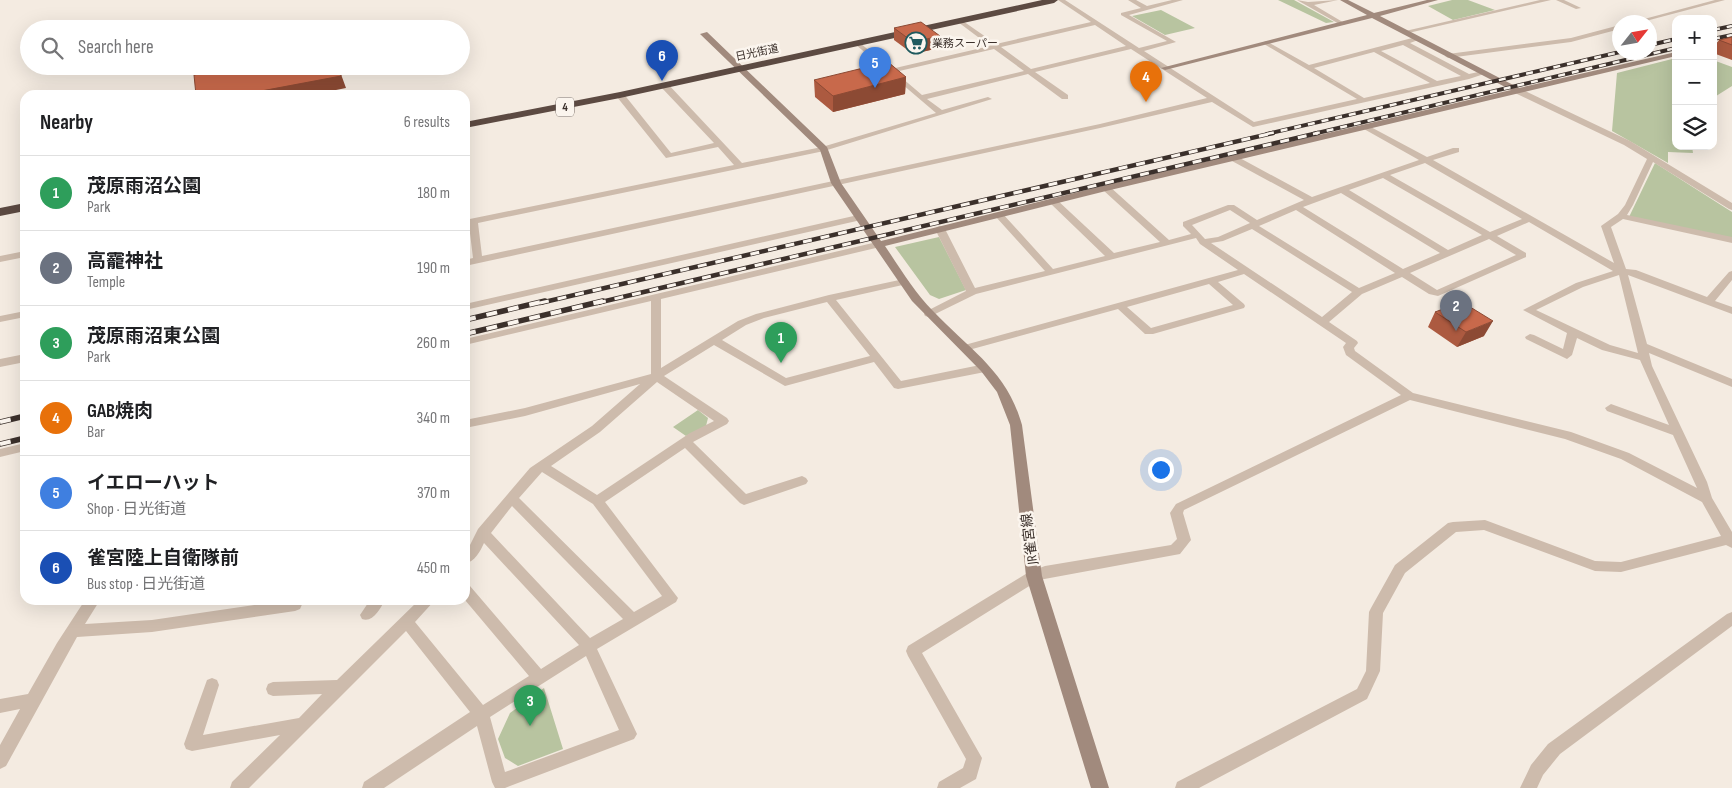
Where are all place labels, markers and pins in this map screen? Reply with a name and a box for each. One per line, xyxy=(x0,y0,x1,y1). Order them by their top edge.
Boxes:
supermarket icon: 業務スーパー xyxy=(904,31,928,55)
place label: 業務スーパー xyxy=(932,37,998,50)
pin: 6 xyxy=(646,40,678,81)
pin: 5 xyxy=(859,47,891,88)
pin: 4 xyxy=(1130,61,1162,102)
pin: 2 xyxy=(1440,290,1472,331)
pin: 1 xyxy=(765,322,797,363)
pin: 3 xyxy=(514,685,546,726)

